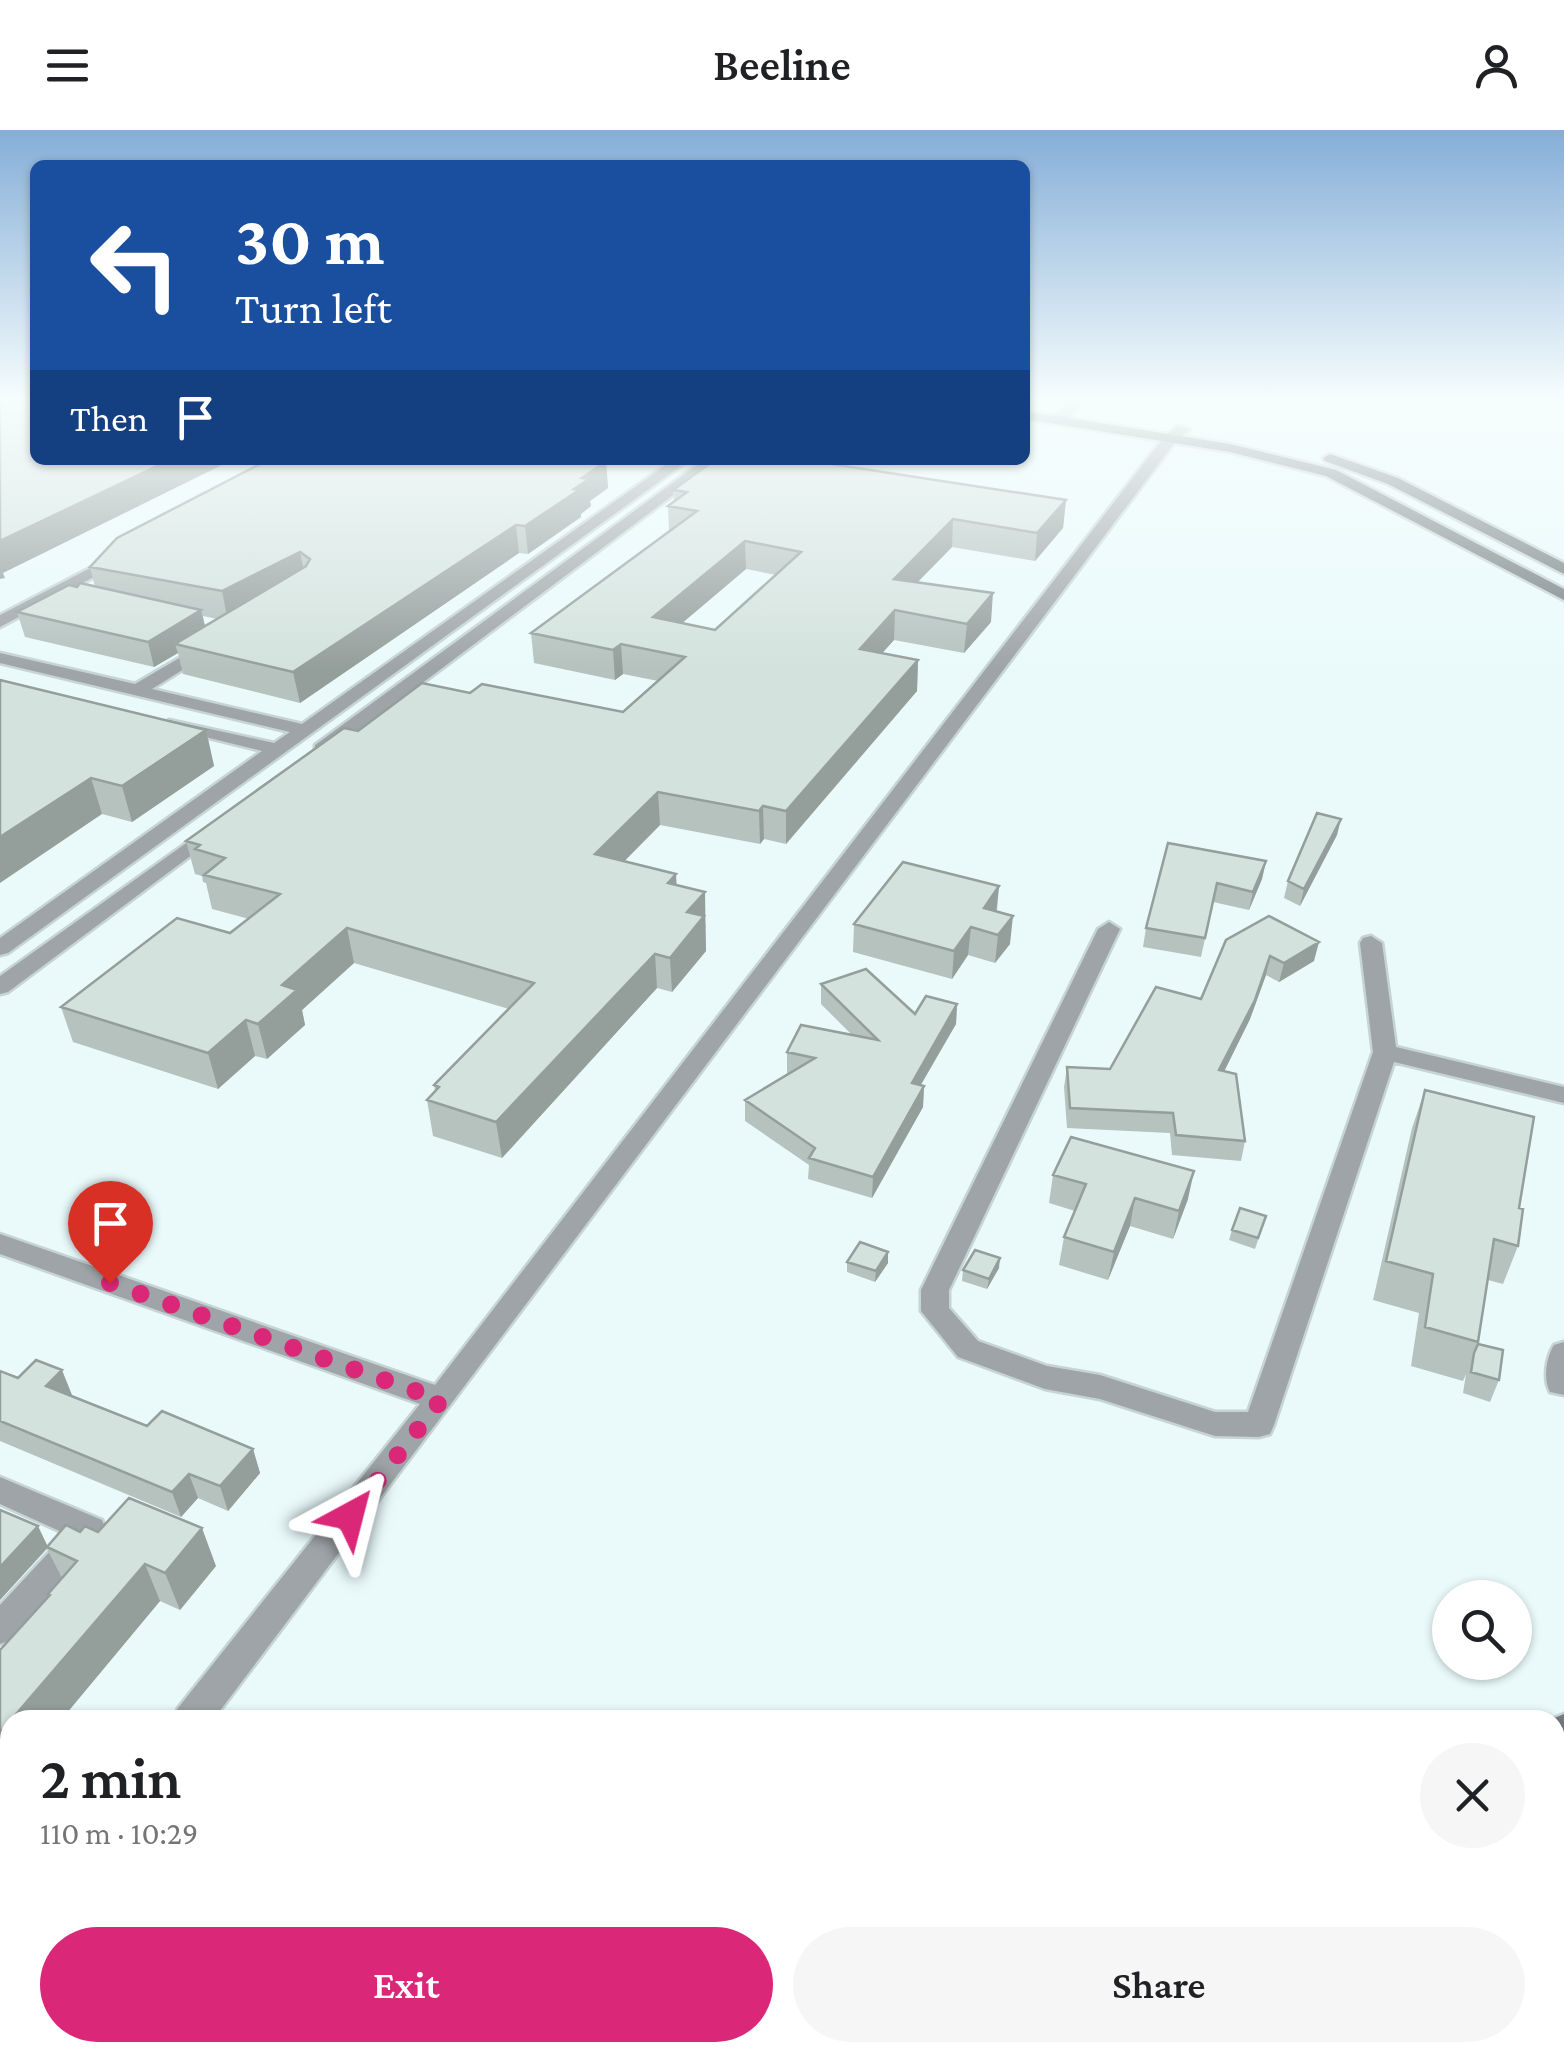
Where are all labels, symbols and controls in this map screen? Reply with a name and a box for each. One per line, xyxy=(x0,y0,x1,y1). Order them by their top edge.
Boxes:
icon: menu xyxy=(40,38,95,93)
icon: person xyxy=(1469,38,1524,93)
text: Beeline xyxy=(713,40,851,90)
icon: left xyxy=(70,200,200,330)
text: 30 m xyxy=(235,201,384,279)
text: Turn left xyxy=(235,283,392,333)
icon: arrive xyxy=(168,390,223,445)
text: Then xyxy=(70,397,148,439)
pin xyxy=(68,1181,153,1284)
icon: arrive xyxy=(83,1196,138,1251)
position arrow xyxy=(298,1464,402,1568)
map controls xyxy=(1432,1580,1532,1680)
button: search xyxy=(1432,1580,1532,1680)
button: close xyxy=(1420,1743,1525,1848)
text: 2 min xyxy=(40,1744,181,1811)
text: 110 m · 10:29 xyxy=(40,1815,198,1851)
button: Exit xyxy=(40,1927,773,2042)
button: Share xyxy=(793,1927,1525,2042)

